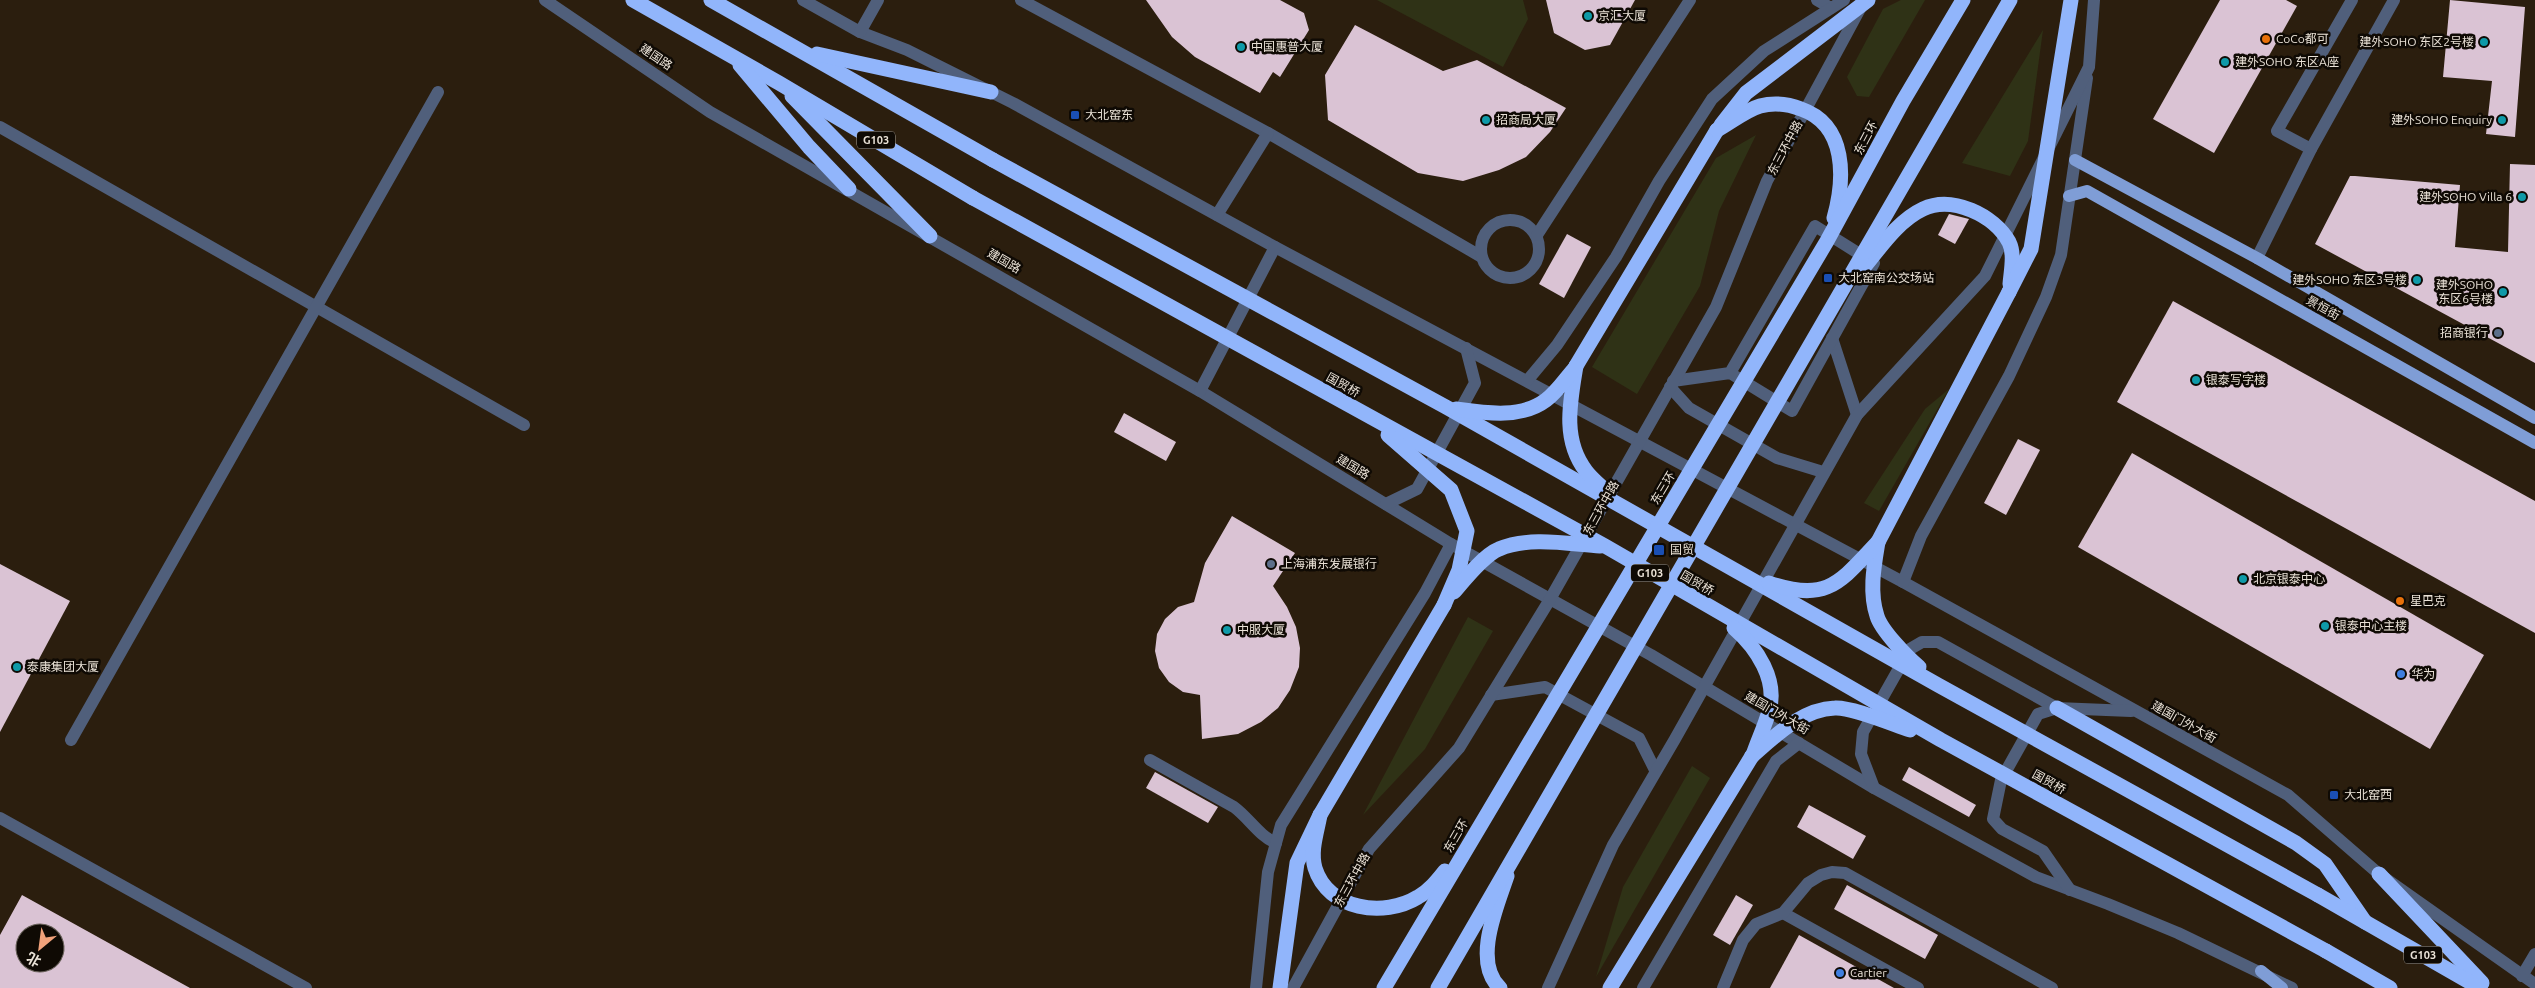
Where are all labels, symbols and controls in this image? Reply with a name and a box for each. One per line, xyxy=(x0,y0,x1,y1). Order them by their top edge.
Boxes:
place label: 京汇大厦 xyxy=(1598,9,1646,22)
marker: 京汇大厦 xyxy=(1582,10,1594,22)
place label: CoCo都可 xyxy=(2276,32,2329,45)
marker: CoCo都可 xyxy=(2260,33,2272,45)
place label: 建外SOHO 东区2号楼 xyxy=(2359,35,2474,48)
marker: 建外SOHO 东区2号楼 xyxy=(2478,36,2490,48)
place label: 中国惠普大厦 xyxy=(1251,40,1323,53)
street label: 建国路 xyxy=(638,41,675,72)
marker: 中国惠普大厦 xyxy=(1235,41,1247,53)
place label: 建外SOHO 东区A座 xyxy=(2235,55,2339,68)
marker: 建外SOHO 东区A座 xyxy=(2219,56,2231,68)
place label: 大北窑东 xyxy=(1085,108,1133,121)
marker: 大北窑东 xyxy=(1069,109,1081,121)
place label: 招商局大厦 xyxy=(1496,113,1556,126)
place label: 建外SOHO Enquiry xyxy=(2391,113,2492,126)
marker: 招商局大厦 xyxy=(1480,114,1492,126)
marker: 建外SOHO Enquiry xyxy=(2496,114,2508,126)
street label: 东三环中路 xyxy=(1765,118,1804,177)
street label: 东三环 xyxy=(1851,119,1880,157)
road number: G103 xyxy=(857,132,895,148)
place label: 建外SOHO Villa 6 xyxy=(2419,190,2512,203)
marker: 建外SOHO Villa 6 xyxy=(2516,191,2528,203)
street label: 建国路 xyxy=(985,246,1023,275)
place label: 大北窑南公交场站 xyxy=(1838,271,1934,284)
marker: 大北窑南公交场站 xyxy=(1822,272,1834,284)
place label: 建外SOHO 东区3号楼 xyxy=(2292,273,2407,286)
marker: 建外SOHO 东区3号楼 xyxy=(2411,274,2423,286)
place label: 建外SOHO 东区6号楼 xyxy=(2436,278,2493,305)
marker: 建外SOHO 东区6号楼 xyxy=(2497,286,2509,298)
street label: 景恒街 xyxy=(2304,293,2342,322)
place label: 招商银行 xyxy=(2440,326,2488,339)
marker: 招商银行 xyxy=(2492,327,2504,339)
street label: 国贸桥 xyxy=(1324,370,1362,399)
place label: 银泰写字楼 xyxy=(2206,373,2266,386)
marker: 银泰写字楼 xyxy=(2190,374,2202,386)
street label: 建国路 xyxy=(1334,452,1372,481)
street label: 东三环 xyxy=(1648,469,1677,507)
street label: 东三环中路 xyxy=(1580,478,1621,537)
marker: 国贸 xyxy=(1652,543,1666,557)
place label: 国贸 xyxy=(1670,543,1694,556)
place label: 上海浦东发展银行 xyxy=(1281,557,1377,570)
marker: 上海浦东发展银行 xyxy=(1265,558,1277,570)
road number: G103 xyxy=(1631,564,1669,582)
street label: 国贸桥 xyxy=(1678,568,1716,597)
place label: 北京银泰中心 xyxy=(2253,572,2325,585)
marker: 北京银泰中心 xyxy=(2237,573,2249,585)
place label: 星巴克 xyxy=(2410,594,2446,607)
marker: 星巴克 xyxy=(2394,595,2406,607)
place label: 银泰中心主楼 xyxy=(2335,619,2407,632)
marker: 银泰中心主楼 xyxy=(2319,620,2331,632)
place label: 中服大厦 xyxy=(1237,623,1285,636)
marker: 中服大厦 xyxy=(1221,624,1233,636)
place label: 泰康集团大厦 xyxy=(27,660,99,673)
marker: 泰康集团大厦 xyxy=(11,661,23,673)
place label: 华为 xyxy=(2411,667,2435,680)
marker: 华为 xyxy=(2395,668,2407,680)
street label: 建国门外大街 xyxy=(1743,689,1812,736)
street label: 建国门外大街 xyxy=(2150,698,2219,745)
street label: 国贸桥 xyxy=(2030,767,2068,796)
place label: 大北窑西 xyxy=(2344,788,2392,801)
marker: 大北窑西 xyxy=(2328,789,2340,801)
street label: 东三环 xyxy=(1441,817,1470,855)
street label: 东三环中路 xyxy=(1331,850,1372,909)
north arrow xyxy=(15,923,65,973)
road number: G103 xyxy=(2404,946,2442,964)
text: 北 xyxy=(24,949,44,970)
place label: Cartier xyxy=(1850,966,1887,979)
marker: Cartier xyxy=(1834,967,1846,979)

